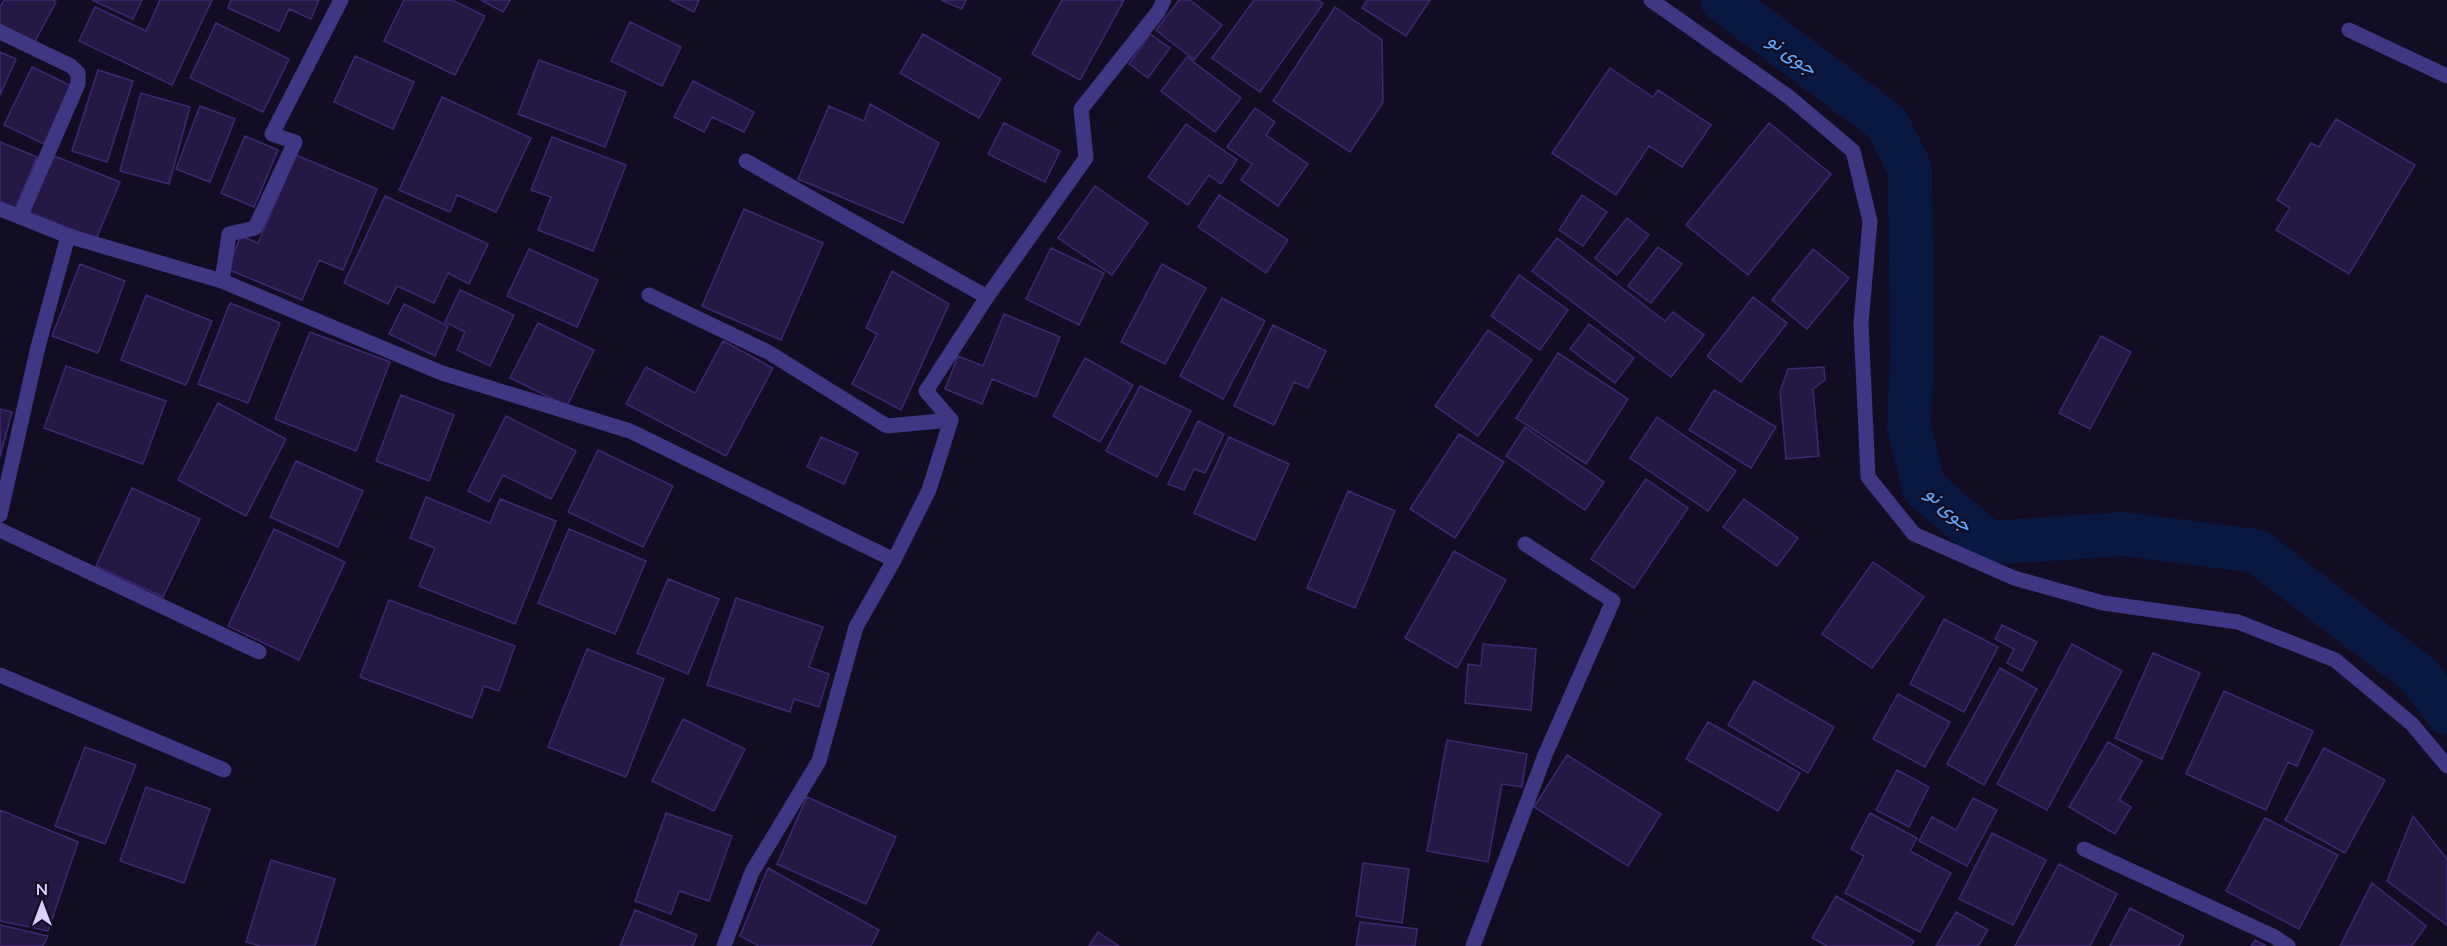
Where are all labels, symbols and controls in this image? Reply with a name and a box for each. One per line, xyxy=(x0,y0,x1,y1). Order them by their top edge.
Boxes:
water label: جوی نو xyxy=(1762,27,1823,81)
water label: جوی نو xyxy=(1920,480,1979,538)
north arrow xyxy=(12,874,72,934)
text: N xyxy=(36,879,48,898)

